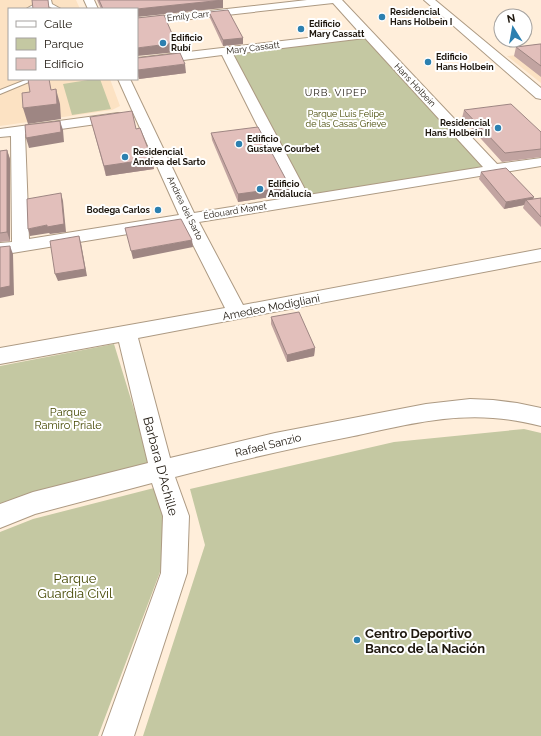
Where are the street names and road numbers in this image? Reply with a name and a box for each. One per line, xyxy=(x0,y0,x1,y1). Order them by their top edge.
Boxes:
street label: Emily Carr xyxy=(166,9,210,23)
street label: Mary Cassatt xyxy=(226,40,280,56)
street label: Hans Holbein xyxy=(392,61,438,109)
street label: Andrea del Sarto xyxy=(165,175,205,241)
street label: Édouard Manet xyxy=(203,200,267,221)
street label: Amedeo Modigliani xyxy=(221,292,321,323)
street label: Barbara D'Achille xyxy=(140,415,181,518)
street label: Rafael Sanzio xyxy=(234,431,303,460)

